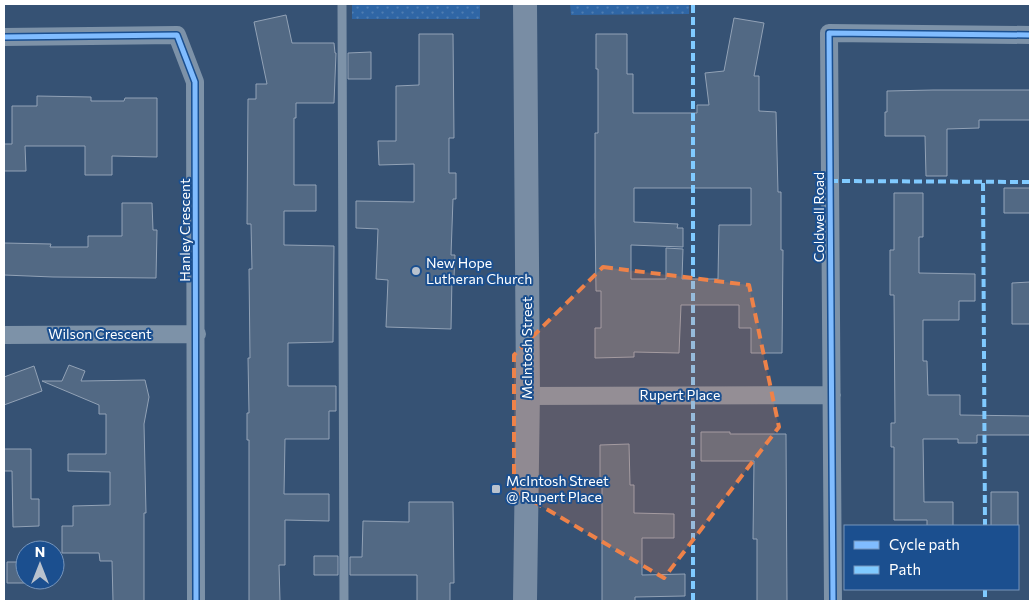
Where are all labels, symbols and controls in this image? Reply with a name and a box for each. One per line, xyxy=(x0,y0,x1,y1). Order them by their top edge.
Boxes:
street label: Coldwell Road xyxy=(810,172,827,262)
street label: Hanley Crescent xyxy=(176,178,193,282)
place label: New Hope Lutheran Church xyxy=(426,254,532,287)
marker: New Hope Lutheran Church xyxy=(410,265,422,277)
street label: McIntosh Street xyxy=(518,296,535,399)
street label: Wilson Crescent xyxy=(48,325,152,342)
street label: Rupert Place xyxy=(640,386,720,403)
place label: McIntosh Street @ Rupert Place xyxy=(506,472,609,505)
marker: McIntosh Street @ Rupert Place xyxy=(490,483,502,495)
legend xyxy=(844,525,1019,590)
text: Cycle path xyxy=(889,535,960,553)
north arrow xyxy=(15,540,65,590)
text: N xyxy=(35,543,45,560)
text: Path xyxy=(889,560,921,578)

